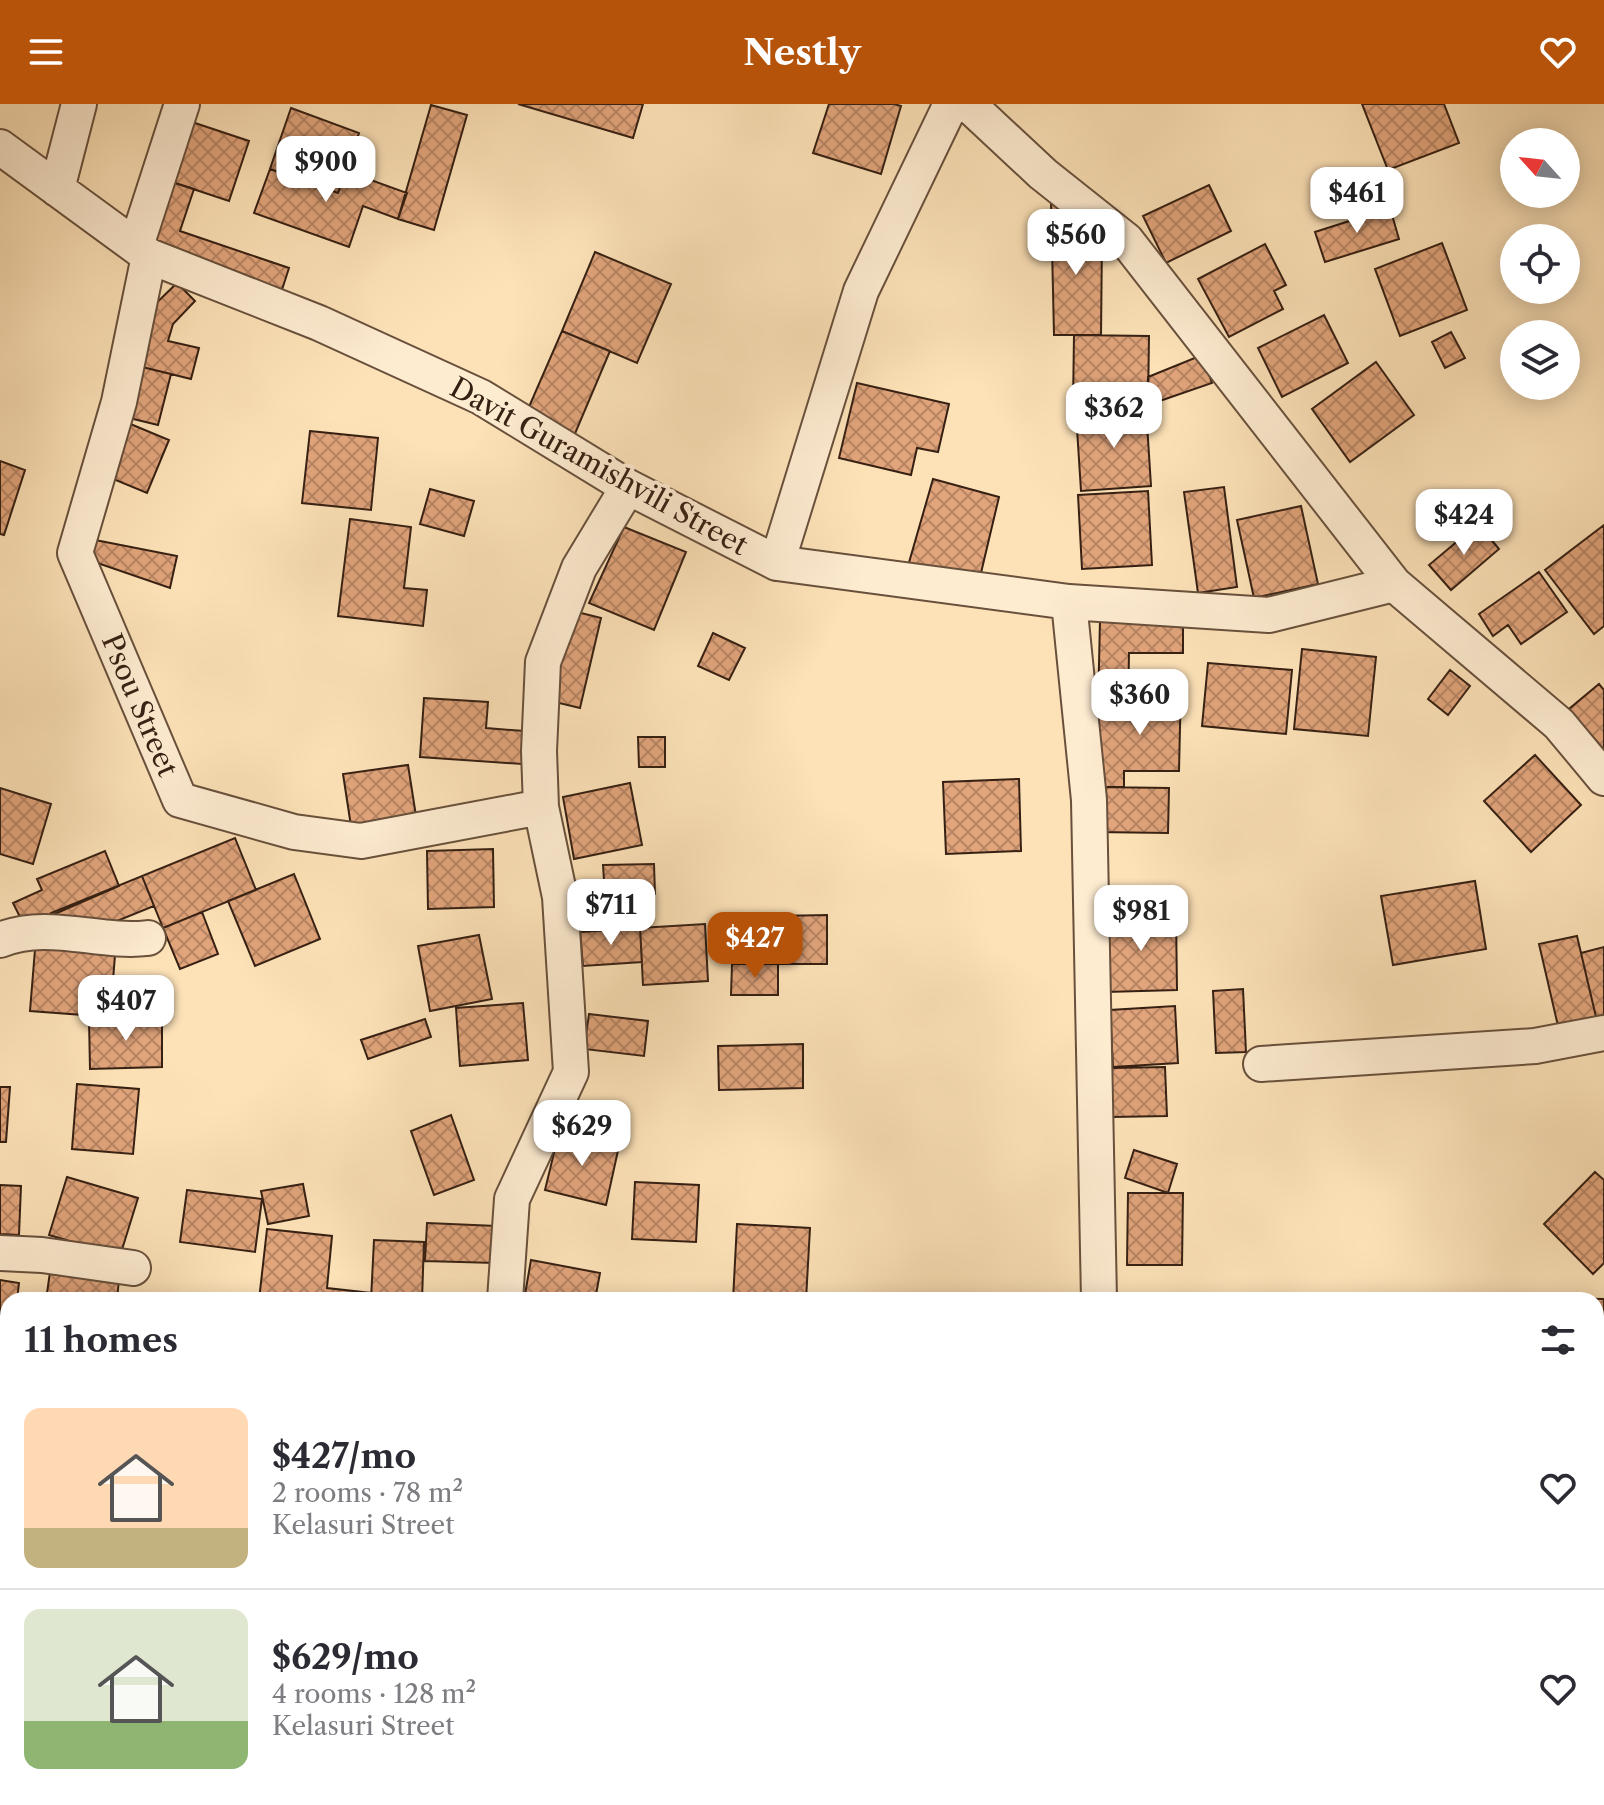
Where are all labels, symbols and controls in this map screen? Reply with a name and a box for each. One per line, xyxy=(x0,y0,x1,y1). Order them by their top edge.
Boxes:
icon: menu xyxy=(24,30,68,74)
text: Nestly xyxy=(743,30,861,74)
icon: heart xyxy=(1536,30,1580,74)
north arrow xyxy=(1500,128,1580,208)
map controls xyxy=(1500,128,1580,400)
pin: $900 xyxy=(279,136,373,204)
text: $900 xyxy=(294,146,358,178)
pin: $461 xyxy=(1310,167,1404,235)
text: $461 xyxy=(1328,177,1386,209)
pin: $560 xyxy=(1029,209,1123,277)
text: $560 xyxy=(1046,219,1106,251)
button: locate xyxy=(1500,224,1580,304)
button: layers xyxy=(1500,320,1580,400)
street label: Davit Guramishvili Street xyxy=(444,370,754,562)
pin: $362 xyxy=(1067,382,1161,450)
text: $362 xyxy=(1084,392,1144,424)
pin: $424 xyxy=(1417,489,1511,557)
text: $424 xyxy=(1434,499,1494,531)
street label: Psou Street xyxy=(95,629,185,782)
pin: $360 xyxy=(1093,669,1187,737)
text: $360 xyxy=(1109,679,1171,711)
pin: $711 xyxy=(564,879,658,947)
pin: $981 xyxy=(1094,885,1188,953)
text: $711 xyxy=(585,889,637,921)
text: $981 xyxy=(1112,895,1170,927)
pin: $427 xyxy=(708,912,802,980)
text: $427 xyxy=(726,922,784,954)
pin: $407 xyxy=(79,975,173,1043)
text: $407 xyxy=(96,985,156,1017)
pin: $629 xyxy=(535,1100,629,1168)
text: $629 xyxy=(552,1110,612,1142)
icon: filters xyxy=(1536,1318,1580,1362)
text: 11 homes xyxy=(24,1319,178,1361)
text: $427/mo xyxy=(272,1435,416,1477)
icon: home xyxy=(88,1440,184,1536)
icon: heart xyxy=(1536,1466,1580,1510)
text: 2 rooms · 78 m² xyxy=(272,1477,463,1509)
text: Kelasuri Street xyxy=(272,1509,454,1541)
text: $629/mo xyxy=(272,1636,419,1678)
icon: home xyxy=(88,1641,184,1737)
icon: heart xyxy=(1536,1667,1580,1711)
text: 4 rooms · 128 m² xyxy=(272,1678,476,1710)
text: Kelasuri Street xyxy=(272,1710,454,1742)

